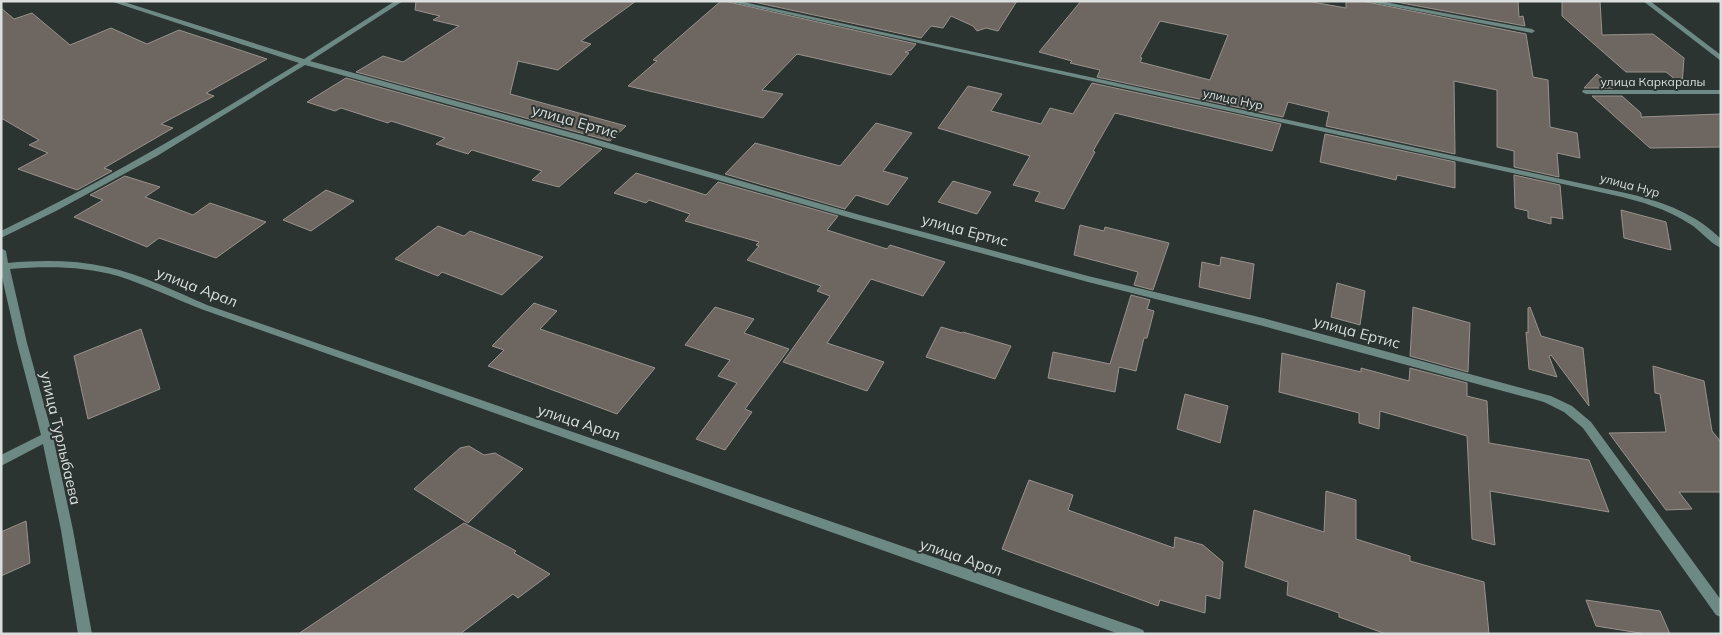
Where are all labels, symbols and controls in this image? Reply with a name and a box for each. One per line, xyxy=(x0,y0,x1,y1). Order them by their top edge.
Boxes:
street label: улица Каркаралы xyxy=(1600,74,1706,89)
street label: улица Нур xyxy=(1202,85,1264,113)
street label: улица Ертис xyxy=(530,100,620,142)
street label: улица Нур xyxy=(1599,170,1661,200)
street label: улица Ертис xyxy=(920,209,1010,251)
street label: улица Арал xyxy=(154,263,240,311)
street label: улица Ертис xyxy=(1312,311,1402,353)
street label: улица Турлыбаева xyxy=(36,369,86,507)
street label: улица Арал xyxy=(535,400,623,444)
street label: улица Арал xyxy=(917,534,1005,580)

